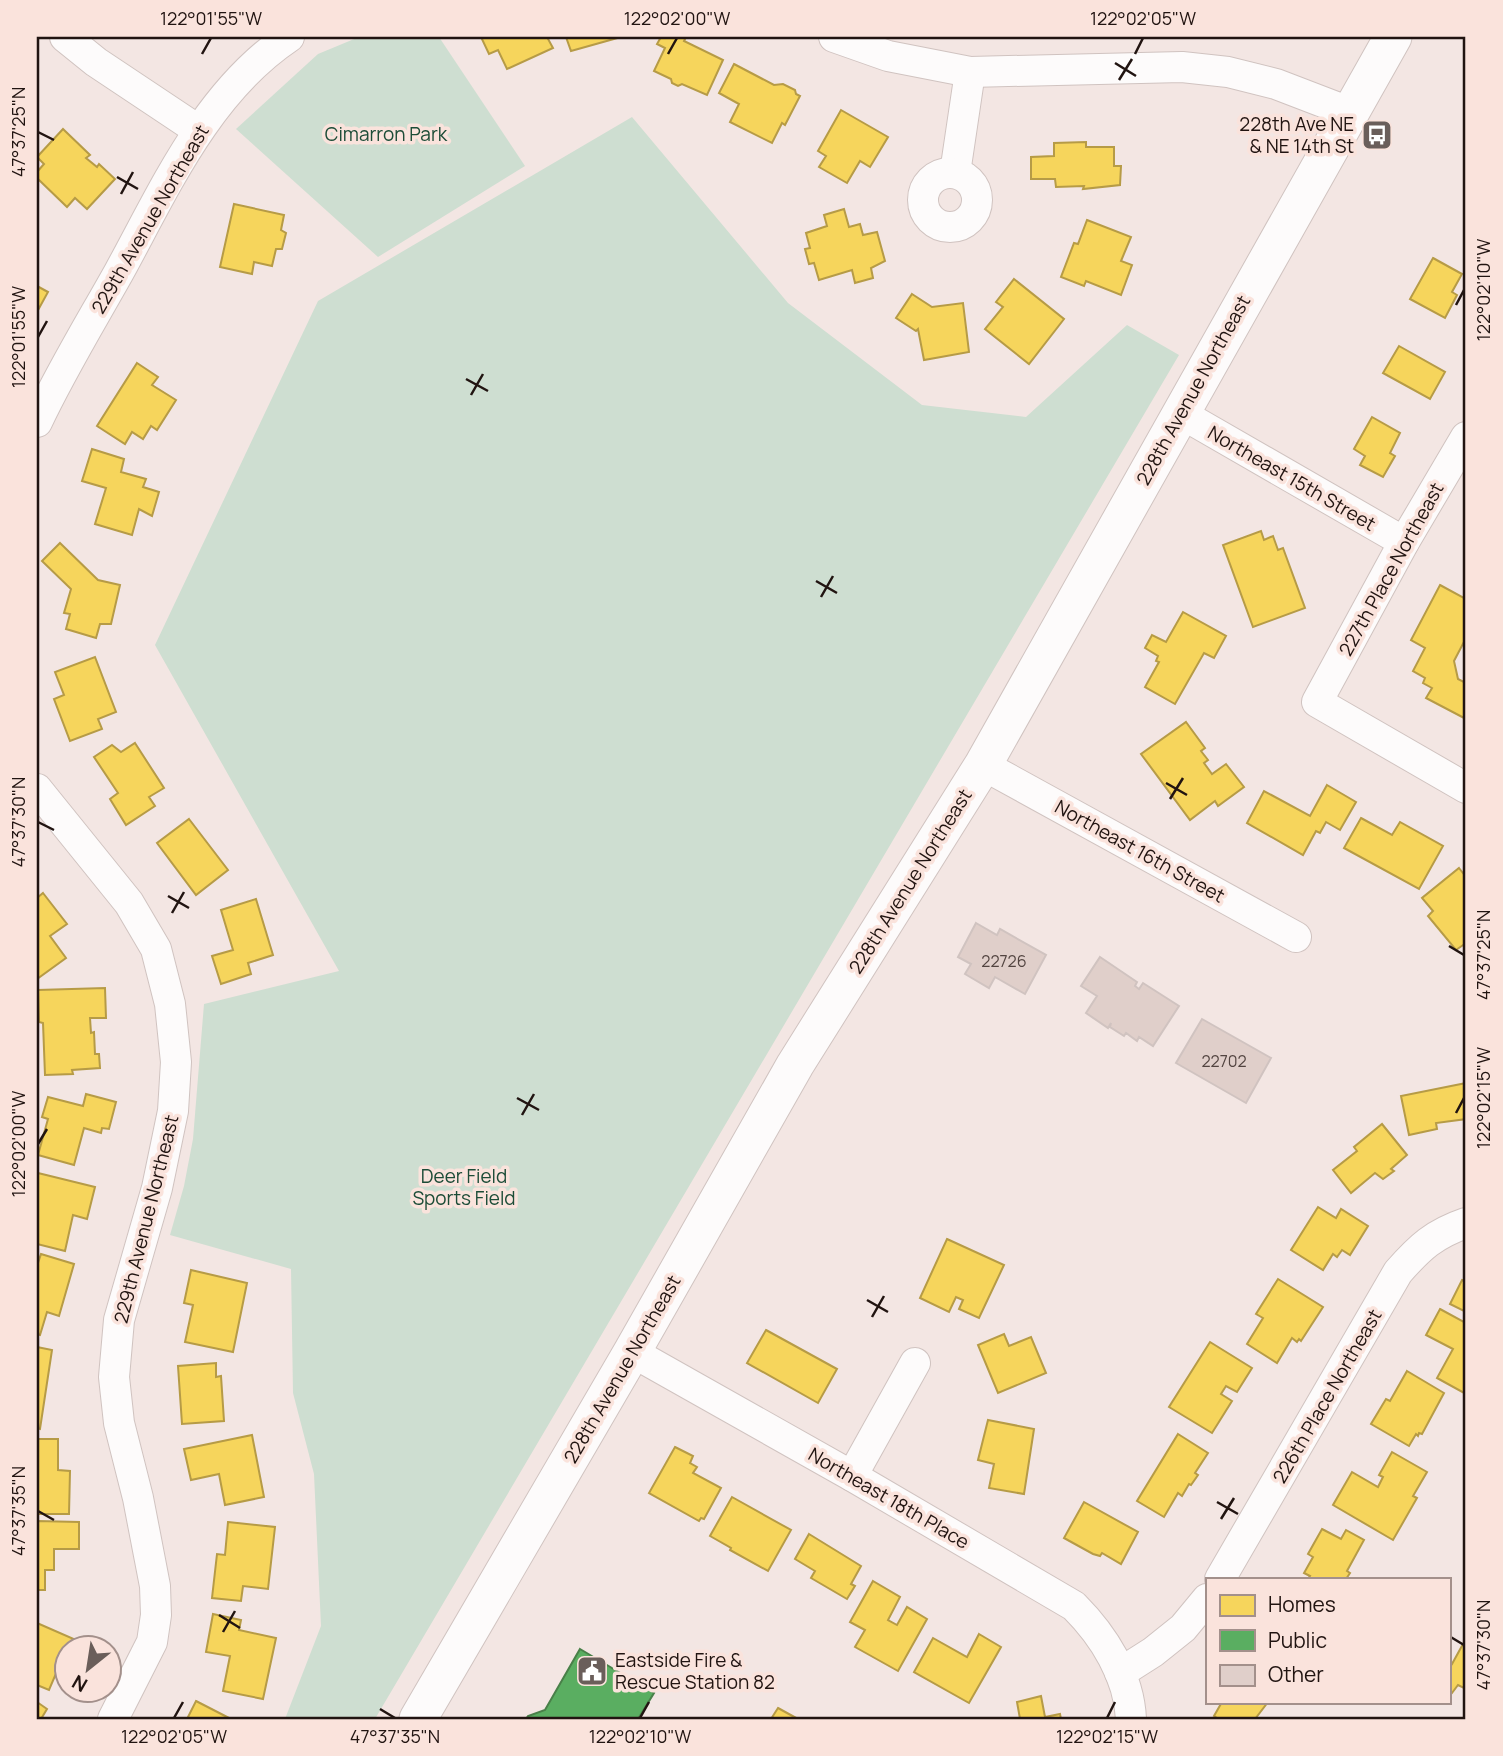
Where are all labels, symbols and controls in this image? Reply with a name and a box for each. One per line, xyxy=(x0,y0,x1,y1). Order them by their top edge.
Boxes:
text: 122°01'55"W xyxy=(160,6,262,30)
text: 122°02'00"W xyxy=(624,6,730,30)
text: 122°02'05"W xyxy=(1090,6,1196,30)
text: 47°37'25"N xyxy=(6,87,30,177)
place label: 228th Ave NE & NE 14th St xyxy=(1239,111,1354,159)
bus stop icon: 228th Ave NE & NE 14th St xyxy=(1360,118,1394,152)
street label: 229th Avenue Northeast xyxy=(85,120,215,318)
park label: Cimarron Park xyxy=(325,121,448,147)
text: 122°02'10"W xyxy=(1471,239,1495,341)
text: 122°01'55"W xyxy=(6,286,30,388)
street label: 228th Avenue Northeast xyxy=(1130,290,1256,490)
street label: Northeast 15th Street xyxy=(1203,419,1381,537)
street label: 227th Place Northeast xyxy=(1332,478,1450,660)
text: 47°37'30"N xyxy=(6,777,30,867)
street label: 228th Avenue Northeast xyxy=(842,784,978,978)
street label: Northeast 16th Street xyxy=(1050,793,1230,909)
text: 47°37'25"N xyxy=(1471,910,1495,1000)
house number: 22726 xyxy=(981,950,1027,972)
text: 122°02'15"W xyxy=(1471,1047,1495,1149)
house number: 22702 xyxy=(1201,1050,1247,1072)
text: 122°02'00"W xyxy=(6,1091,30,1197)
street label: 229th Avenue Northeast xyxy=(107,1112,185,1326)
park label: Deer Field Sports Field xyxy=(412,1163,516,1211)
street label: 228th Avenue Northeast xyxy=(557,1270,687,1468)
street label: 226th Place Northeast xyxy=(1267,1304,1387,1488)
street label: Northeast 18th Place xyxy=(804,1441,974,1555)
text: 47°37'35"N xyxy=(6,1466,30,1556)
legend xyxy=(1206,1578,1450,1704)
text: Homes xyxy=(1268,1590,1336,1618)
text: 47°37'30"N xyxy=(1471,1600,1495,1690)
text: Public xyxy=(1268,1626,1327,1654)
north arrow xyxy=(52,1634,122,1704)
place label: Eastside Fire & Rescue Station 82 xyxy=(615,1647,775,1695)
public building icon: Eastside Fire & Rescue Station 82 xyxy=(575,1654,609,1688)
text: Other xyxy=(1268,1660,1324,1688)
text: N xyxy=(67,1669,92,1698)
text: 122°02'05"W xyxy=(121,1724,227,1748)
text: 47°37'35"N xyxy=(350,1724,440,1748)
text: 122°02'10"W xyxy=(589,1724,691,1748)
text: 122°02'15"W xyxy=(1056,1724,1158,1748)

